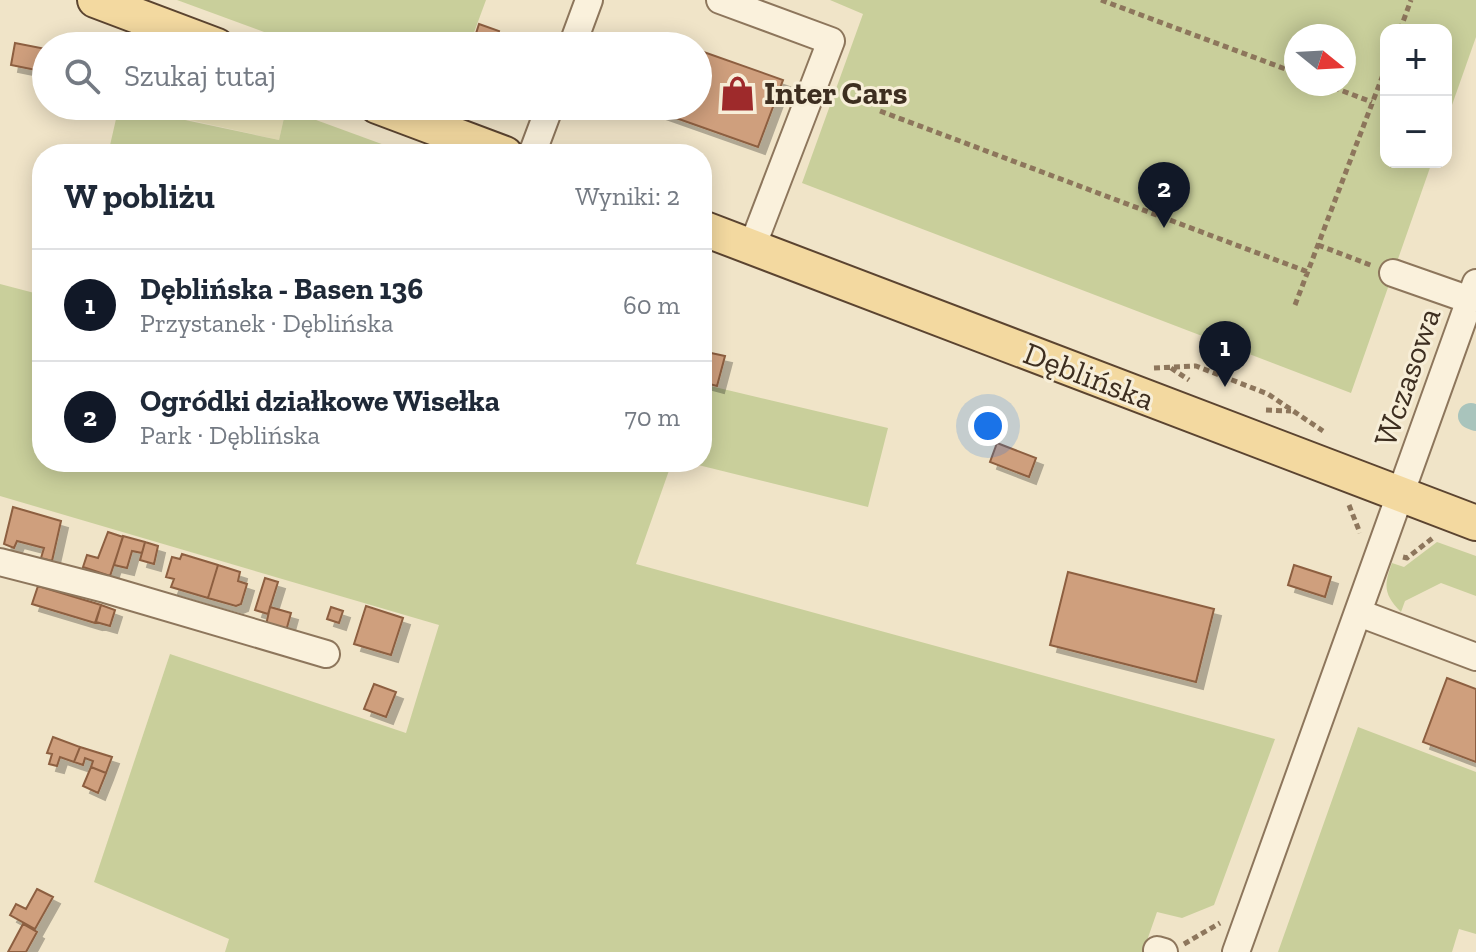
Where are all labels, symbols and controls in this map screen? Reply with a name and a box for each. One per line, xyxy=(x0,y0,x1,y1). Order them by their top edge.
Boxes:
north arrow xyxy=(1284,24,1356,96)
map controls xyxy=(1380,24,1452,168)
button: + xyxy=(1380,24,1452,96)
search box xyxy=(32,32,712,120)
icon: search xyxy=(60,54,104,98)
text: Szukaj tutaj xyxy=(124,58,276,94)
shop icon: Inter Cars xyxy=(719,74,757,112)
place label: Inter Cars xyxy=(764,74,907,112)
button: − xyxy=(1380,96,1452,168)
pin: 2 xyxy=(1138,162,1190,228)
text: W pobliżu xyxy=(64,176,215,217)
text: Wyniki: 2 xyxy=(575,180,680,212)
text: Dęblińska - Basen 136 xyxy=(140,271,423,307)
text: 1 xyxy=(85,289,95,321)
text: 60 m xyxy=(623,289,680,321)
street label: Wczasowa xyxy=(1366,303,1448,451)
text: Przystanek · Dęblińska xyxy=(140,307,393,339)
pin: 1 xyxy=(1199,321,1251,387)
street label: Dęblińska xyxy=(1018,334,1160,418)
text: Ogródki działkowe Wisełka xyxy=(140,383,500,419)
text: 2 xyxy=(83,401,97,433)
text: 70 m xyxy=(624,401,680,433)
your location xyxy=(968,406,1008,446)
text: Park · Dęblińska xyxy=(140,419,320,451)

